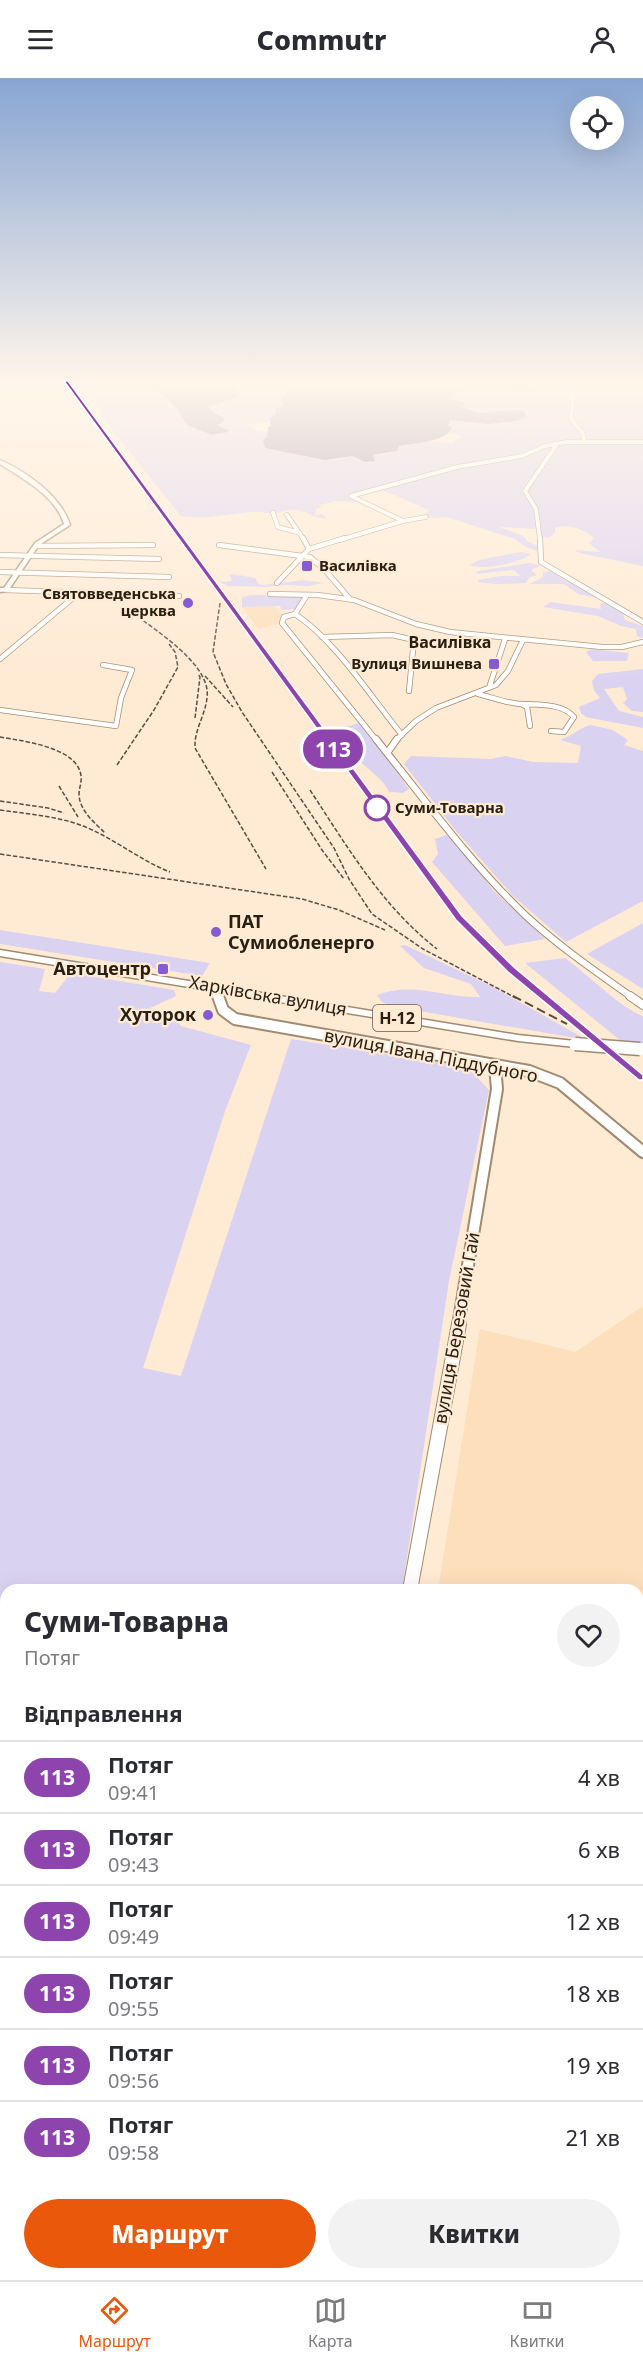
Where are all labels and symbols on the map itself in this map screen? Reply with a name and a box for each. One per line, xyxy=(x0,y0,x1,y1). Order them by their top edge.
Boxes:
place label: Василівка xyxy=(319,555,397,575)
marker: Василівка xyxy=(300,559,314,573)
place label: Святовведенська церква xyxy=(42,583,176,620)
marker: Святовведенська церква xyxy=(181,596,195,610)
district label: Василівка xyxy=(409,631,491,653)
place label: Вулиця Вишнева xyxy=(351,653,482,673)
marker: Вулиця Вишнева xyxy=(487,657,501,671)
line badge: 113 xyxy=(298,730,368,768)
marker: Суми-Товарна xyxy=(364,795,390,821)
place label: Суми-Товарна xyxy=(395,797,504,817)
place label: ПАТ Сумиобленерго xyxy=(228,909,375,954)
marker: ПАТ Сумиобленерго xyxy=(209,925,223,939)
place label: Автоцентр xyxy=(53,956,151,980)
marker: Автоцентр xyxy=(156,962,170,976)
street label: Харківська вулиця xyxy=(187,969,349,1021)
place label: Хуторок xyxy=(120,1002,196,1026)
road number: Н-12 xyxy=(373,1005,421,1031)
marker: Хуторок xyxy=(201,1008,215,1022)
street label: вулиця Івана Піддубного xyxy=(322,1023,540,1088)
street label: вулиця Березовий Гай xyxy=(427,1230,485,1426)

